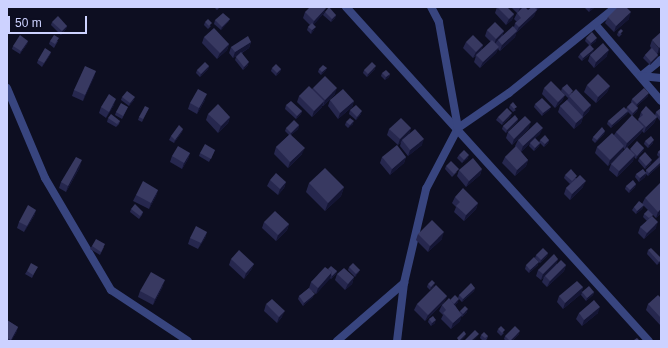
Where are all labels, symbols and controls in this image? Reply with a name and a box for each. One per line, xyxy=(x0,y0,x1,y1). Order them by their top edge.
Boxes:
scale bar xyxy=(10,8,89,34)
text: 50 m xyxy=(15,16,42,30)

